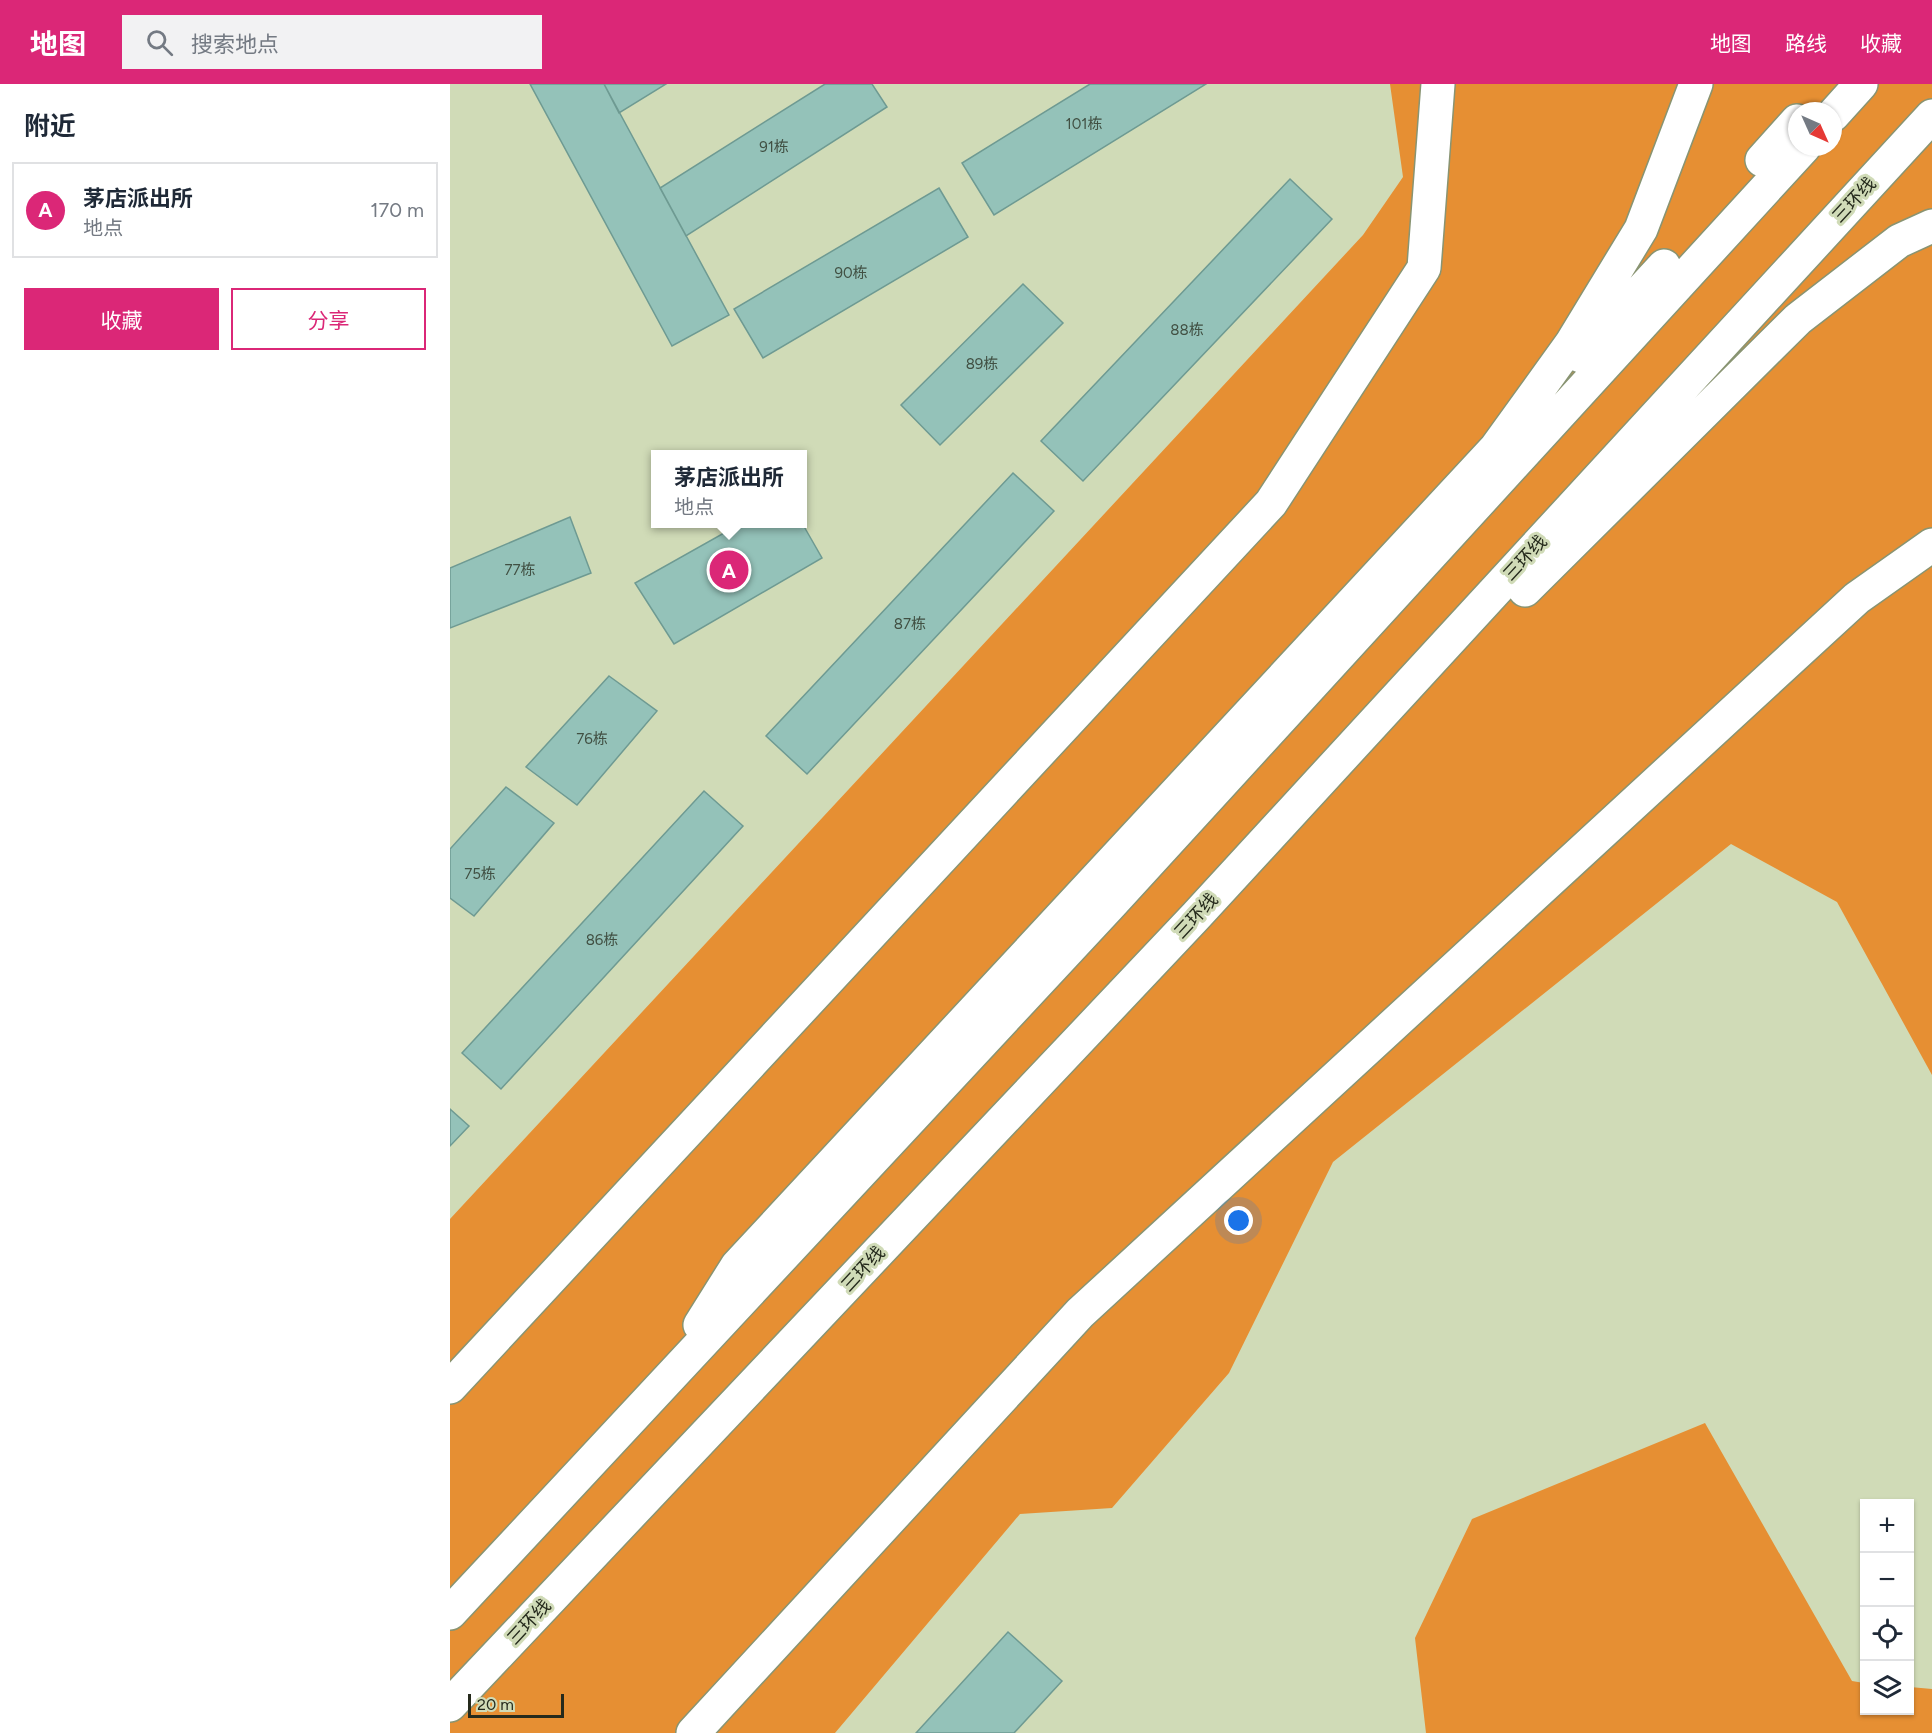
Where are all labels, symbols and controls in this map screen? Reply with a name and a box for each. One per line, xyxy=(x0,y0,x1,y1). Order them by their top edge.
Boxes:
search box xyxy=(122,15,542,69)
icon: search xyxy=(143,26,176,59)
text: 地图 xyxy=(30,27,86,61)
text: 搜索地点 xyxy=(191,31,279,58)
text: 地图 xyxy=(1710,31,1752,56)
text: 路线 xyxy=(1785,31,1827,56)
text: 收藏 xyxy=(1860,31,1902,56)
north arrow xyxy=(1788,102,1842,156)
text: 附近 xyxy=(24,110,76,142)
house number: 101栋 xyxy=(1065,115,1103,133)
house number: 91栋 xyxy=(759,138,789,156)
street label: 三环线 xyxy=(1828,173,1880,227)
text: 茅店派出所 xyxy=(83,185,193,212)
text: A xyxy=(38,198,53,222)
text: 170 m xyxy=(370,198,424,222)
text: 地点 xyxy=(83,216,123,240)
house number: 90栋 xyxy=(834,264,868,282)
button: 收藏 xyxy=(24,288,219,350)
button: 分享 xyxy=(231,288,426,350)
house number: 88栋 xyxy=(1170,321,1204,339)
house number: 89栋 xyxy=(966,355,998,373)
popup xyxy=(651,450,807,528)
text: 茅店派出所 xyxy=(674,464,784,491)
text: 地点 xyxy=(674,495,714,519)
street label: 三环线 xyxy=(1499,531,1551,585)
pin: A xyxy=(710,548,748,592)
house number: 77栋 xyxy=(504,561,536,579)
house number: 87栋 xyxy=(894,615,926,633)
house number: 76栋 xyxy=(576,730,608,748)
house number: 75栋 xyxy=(464,865,496,883)
street label: 三环线 xyxy=(1170,889,1222,943)
house number: 86栋 xyxy=(586,931,618,949)
your location xyxy=(1224,1206,1253,1235)
street label: 三环线 xyxy=(837,1242,889,1296)
map controls xyxy=(1860,1499,1914,1715)
button: + xyxy=(1860,1499,1914,1553)
button: − xyxy=(1860,1553,1914,1607)
street label: 三环线 xyxy=(503,1595,555,1649)
button: locate xyxy=(1860,1607,1914,1661)
button: layers xyxy=(1860,1661,1914,1715)
scale bar xyxy=(468,1691,564,1718)
text: 20 m xyxy=(477,1695,514,1714)

